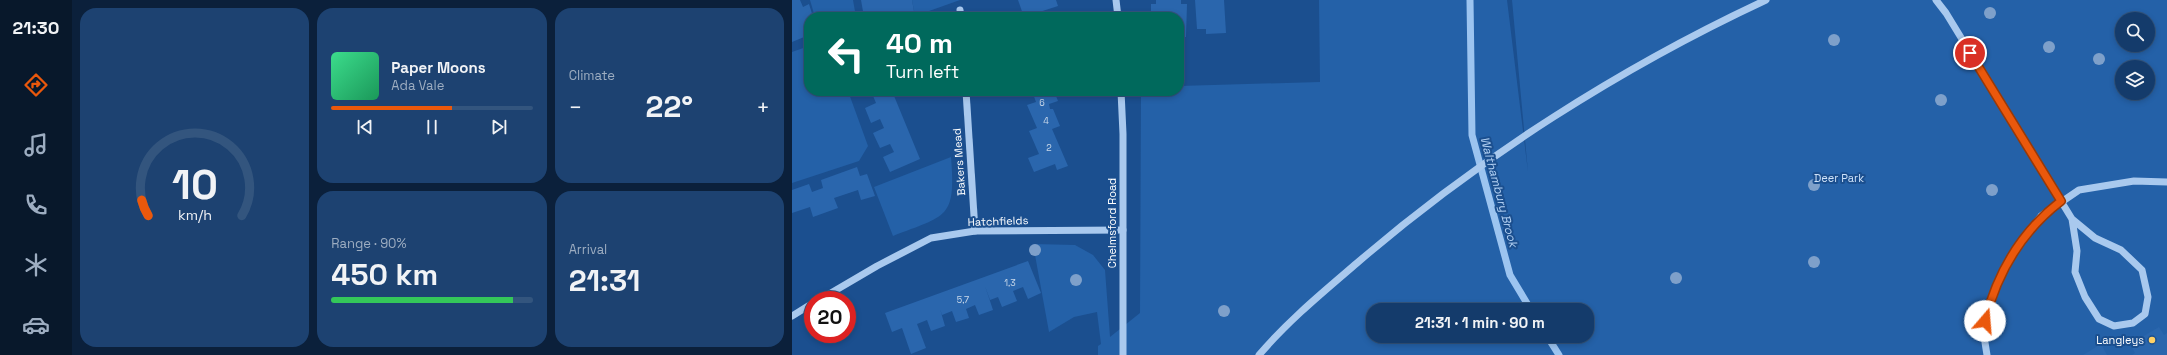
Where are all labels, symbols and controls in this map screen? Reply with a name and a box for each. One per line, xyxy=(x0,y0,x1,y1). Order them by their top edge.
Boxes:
map controls xyxy=(2115,12,2155,100)
button: search xyxy=(2115,12,2155,52)
text: 21:30 xyxy=(13,16,59,39)
text: 40 m xyxy=(886,25,953,61)
icon: left xyxy=(820,28,872,80)
pin xyxy=(1953,36,1987,70)
icon: arrive xyxy=(1959,42,1981,64)
text: Paper Moons xyxy=(391,58,486,77)
text: Turn left xyxy=(886,60,959,83)
button: layers xyxy=(2115,60,2155,100)
text: Climate xyxy=(569,67,615,84)
icon: directions xyxy=(22,71,50,99)
text: Ada Vale xyxy=(391,77,444,94)
text: 22° xyxy=(646,87,693,126)
text: − xyxy=(569,93,582,121)
text: + xyxy=(756,93,770,121)
house number: 6 xyxy=(1039,97,1045,109)
house number: 4 xyxy=(1043,115,1049,127)
icon: previous xyxy=(354,116,376,138)
icon: pause xyxy=(421,116,443,138)
icon: next xyxy=(488,116,510,138)
street label: Bakers Mead xyxy=(950,128,968,196)
icon: music xyxy=(22,131,50,159)
water label: Walthambury Brook xyxy=(1477,135,1522,251)
house number: 2 xyxy=(1046,142,1052,154)
text: 10 xyxy=(172,157,218,210)
park label: Deer Park xyxy=(1814,171,1864,185)
street label: Chelmsford Road xyxy=(1105,178,1119,268)
icon: phone xyxy=(22,191,50,219)
text: km/h xyxy=(178,205,212,223)
street label: Hatchfields xyxy=(967,213,1029,229)
text: Range · 90% xyxy=(331,235,406,252)
text: Arrival xyxy=(569,241,607,258)
icon: climate xyxy=(22,251,50,279)
text: 450 km xyxy=(331,255,438,294)
text: 21:31 xyxy=(569,261,640,300)
house number: 1,3 xyxy=(1004,277,1016,289)
speed limit sign: 20 xyxy=(804,291,856,343)
house number: 5,7 xyxy=(957,294,969,306)
position arrow xyxy=(1964,300,2006,342)
icon: car xyxy=(22,311,50,339)
text: 21:31 · 1 min · 90 m xyxy=(1415,313,1545,332)
place label: Langleys xyxy=(2096,333,2144,347)
marker: Langleys xyxy=(2147,335,2157,345)

